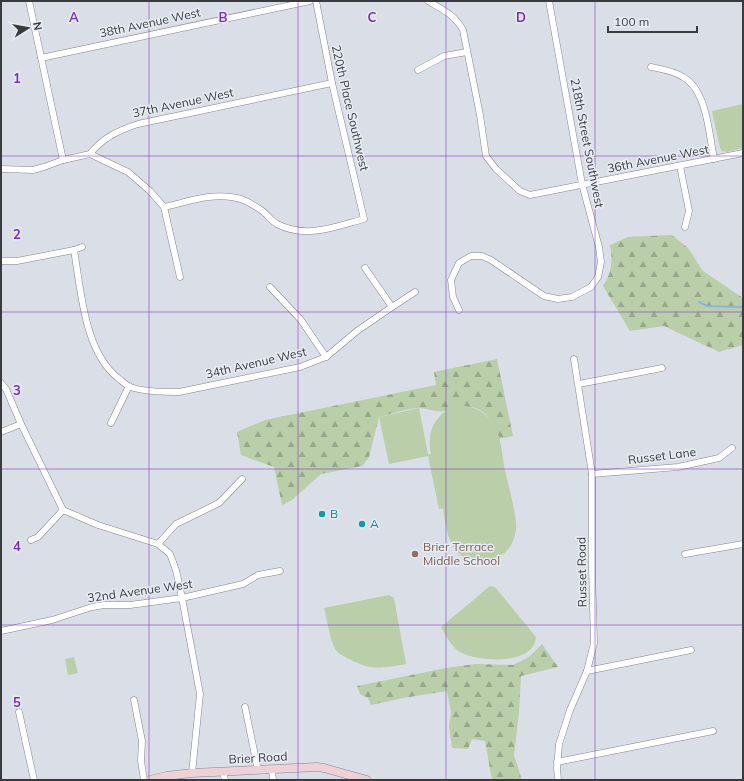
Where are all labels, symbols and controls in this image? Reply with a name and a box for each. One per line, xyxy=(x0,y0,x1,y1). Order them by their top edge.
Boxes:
street label: 38th Avenue West xyxy=(98,4,202,41)
north arrow xyxy=(8,8,48,48)
scale bar xyxy=(608,8,697,34)
text: A xyxy=(69,9,79,25)
text: B xyxy=(219,9,228,25)
text: C xyxy=(368,9,377,25)
text: D xyxy=(516,9,526,25)
text: 100 m xyxy=(614,14,649,29)
text: N xyxy=(30,21,45,32)
street label: 220th Place Southwest xyxy=(329,43,372,172)
text: 1 xyxy=(13,70,21,86)
street label: 218th Street Southwest xyxy=(568,77,607,209)
street label: 37th Avenue West xyxy=(131,84,235,121)
street label: 36th Avenue West xyxy=(606,141,710,176)
text: 2 xyxy=(13,226,21,242)
street label: 34th Avenue West xyxy=(204,344,308,381)
text: 3 xyxy=(13,382,21,398)
street label: Russet Lane xyxy=(627,444,697,467)
place label: B xyxy=(330,506,338,521)
marker: B xyxy=(317,509,327,519)
place label: A xyxy=(370,516,379,531)
marker: A xyxy=(357,519,367,529)
street label: Russet Road xyxy=(573,537,590,607)
text: 4 xyxy=(13,538,21,554)
place label: Brier Terrace Middle School xyxy=(423,539,500,568)
marker: Brier Terrace Middle School xyxy=(410,549,420,559)
street label: 32nd Avenue West xyxy=(86,576,193,605)
text: 5 xyxy=(13,694,21,710)
street label: Brier Road xyxy=(228,748,288,767)

